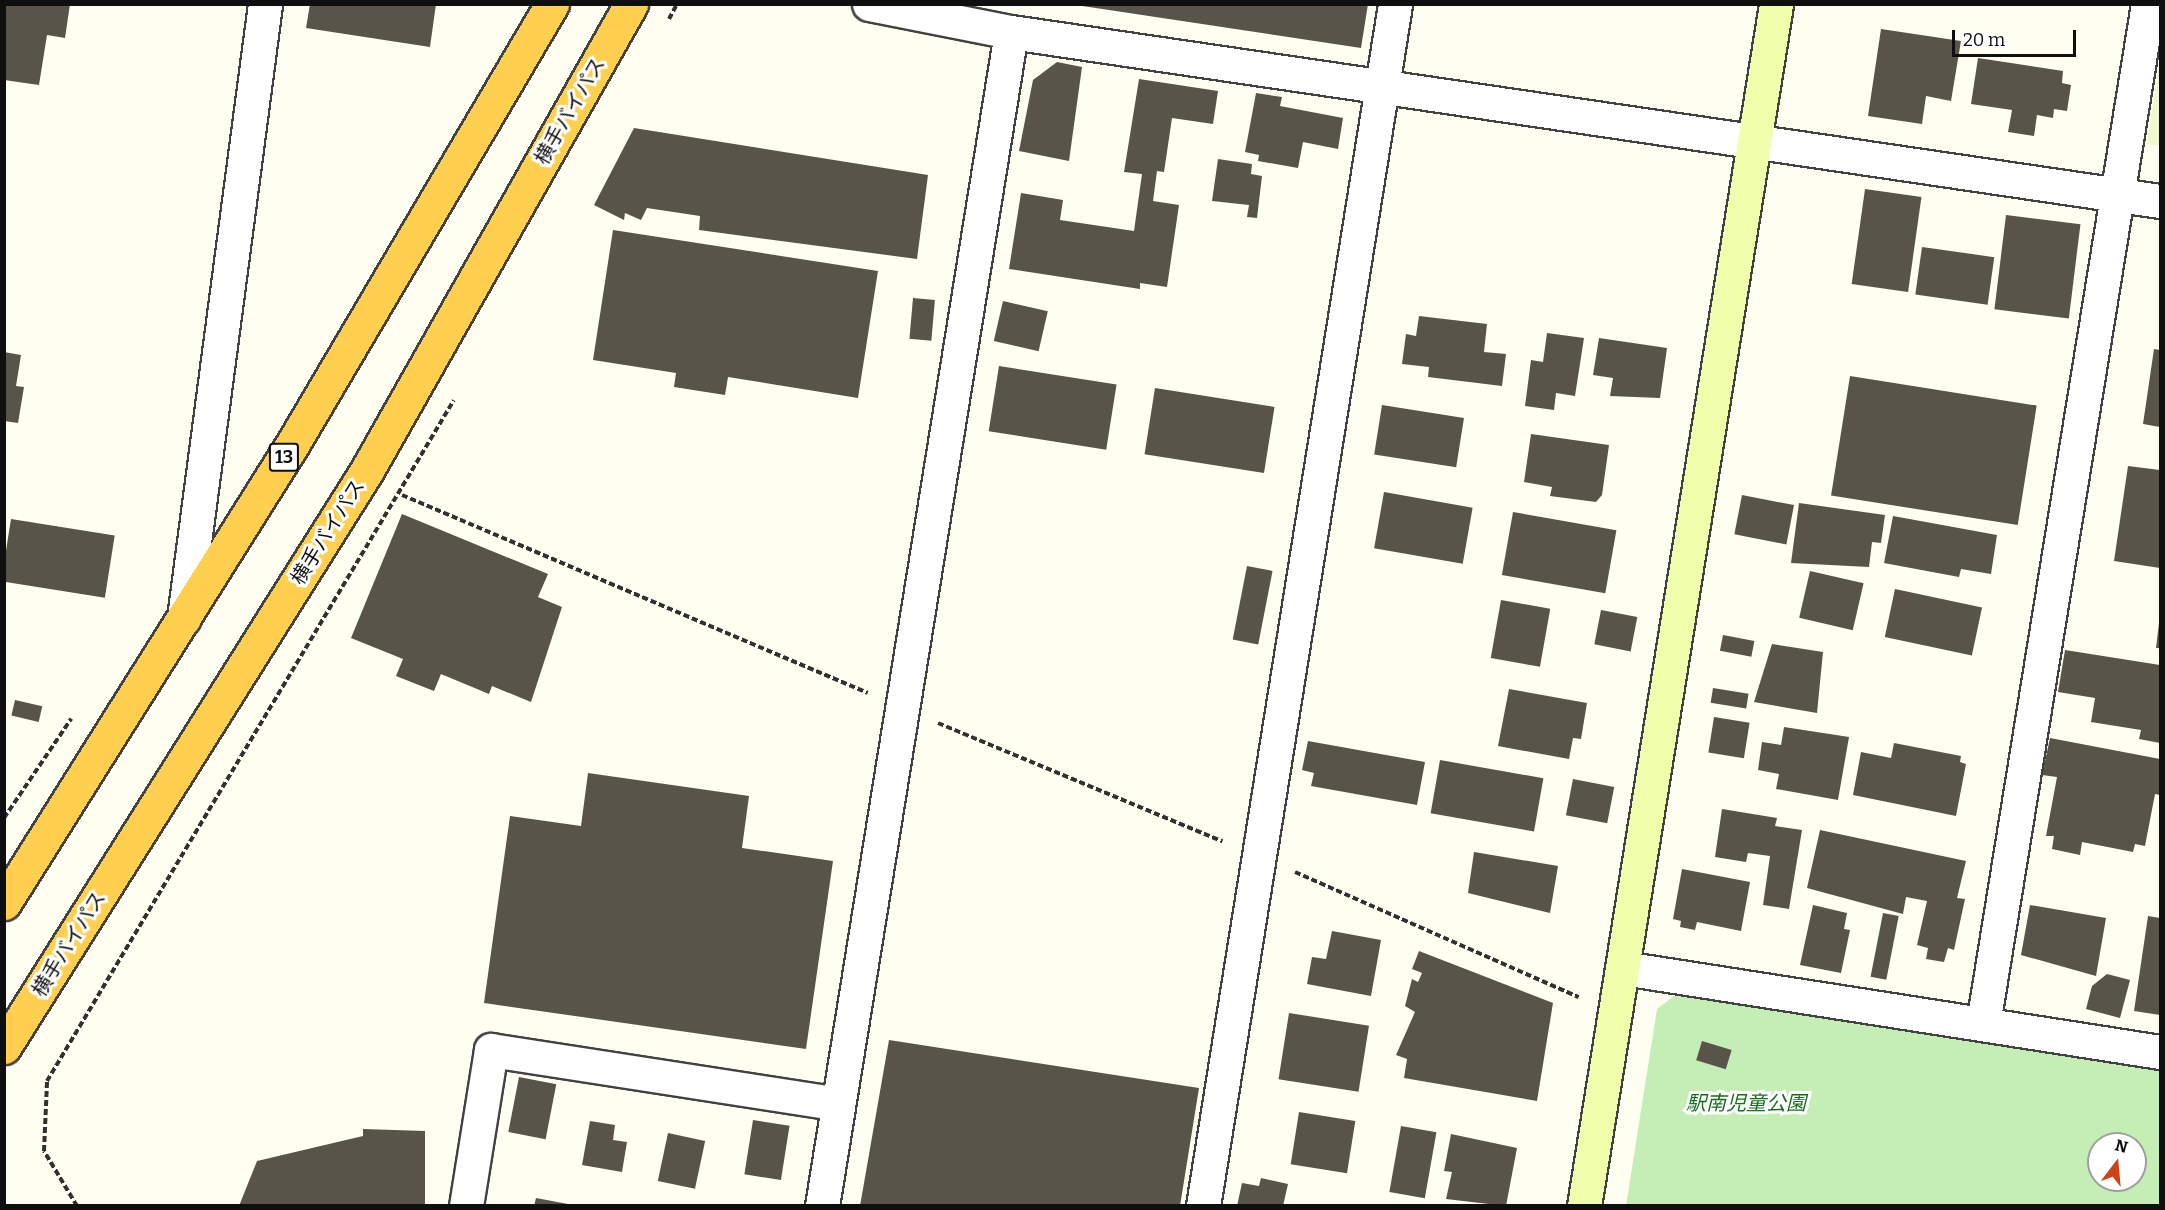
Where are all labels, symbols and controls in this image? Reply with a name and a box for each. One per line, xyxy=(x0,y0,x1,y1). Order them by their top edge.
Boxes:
scale bar xyxy=(1955,18,2080,56)
text: 20 m xyxy=(1963,29,2005,51)
street label: 横手バイパス xyxy=(530,53,610,169)
road number: 13 xyxy=(268,442,300,472)
street label: 横手バイパス xyxy=(286,475,370,589)
street label: 横手バイパス xyxy=(27,887,111,1001)
park label: 駅南児童公園 xyxy=(1686,1091,1806,1115)
north arrow xyxy=(2087,1132,2147,1192)
text: N xyxy=(2113,1135,2130,1157)

